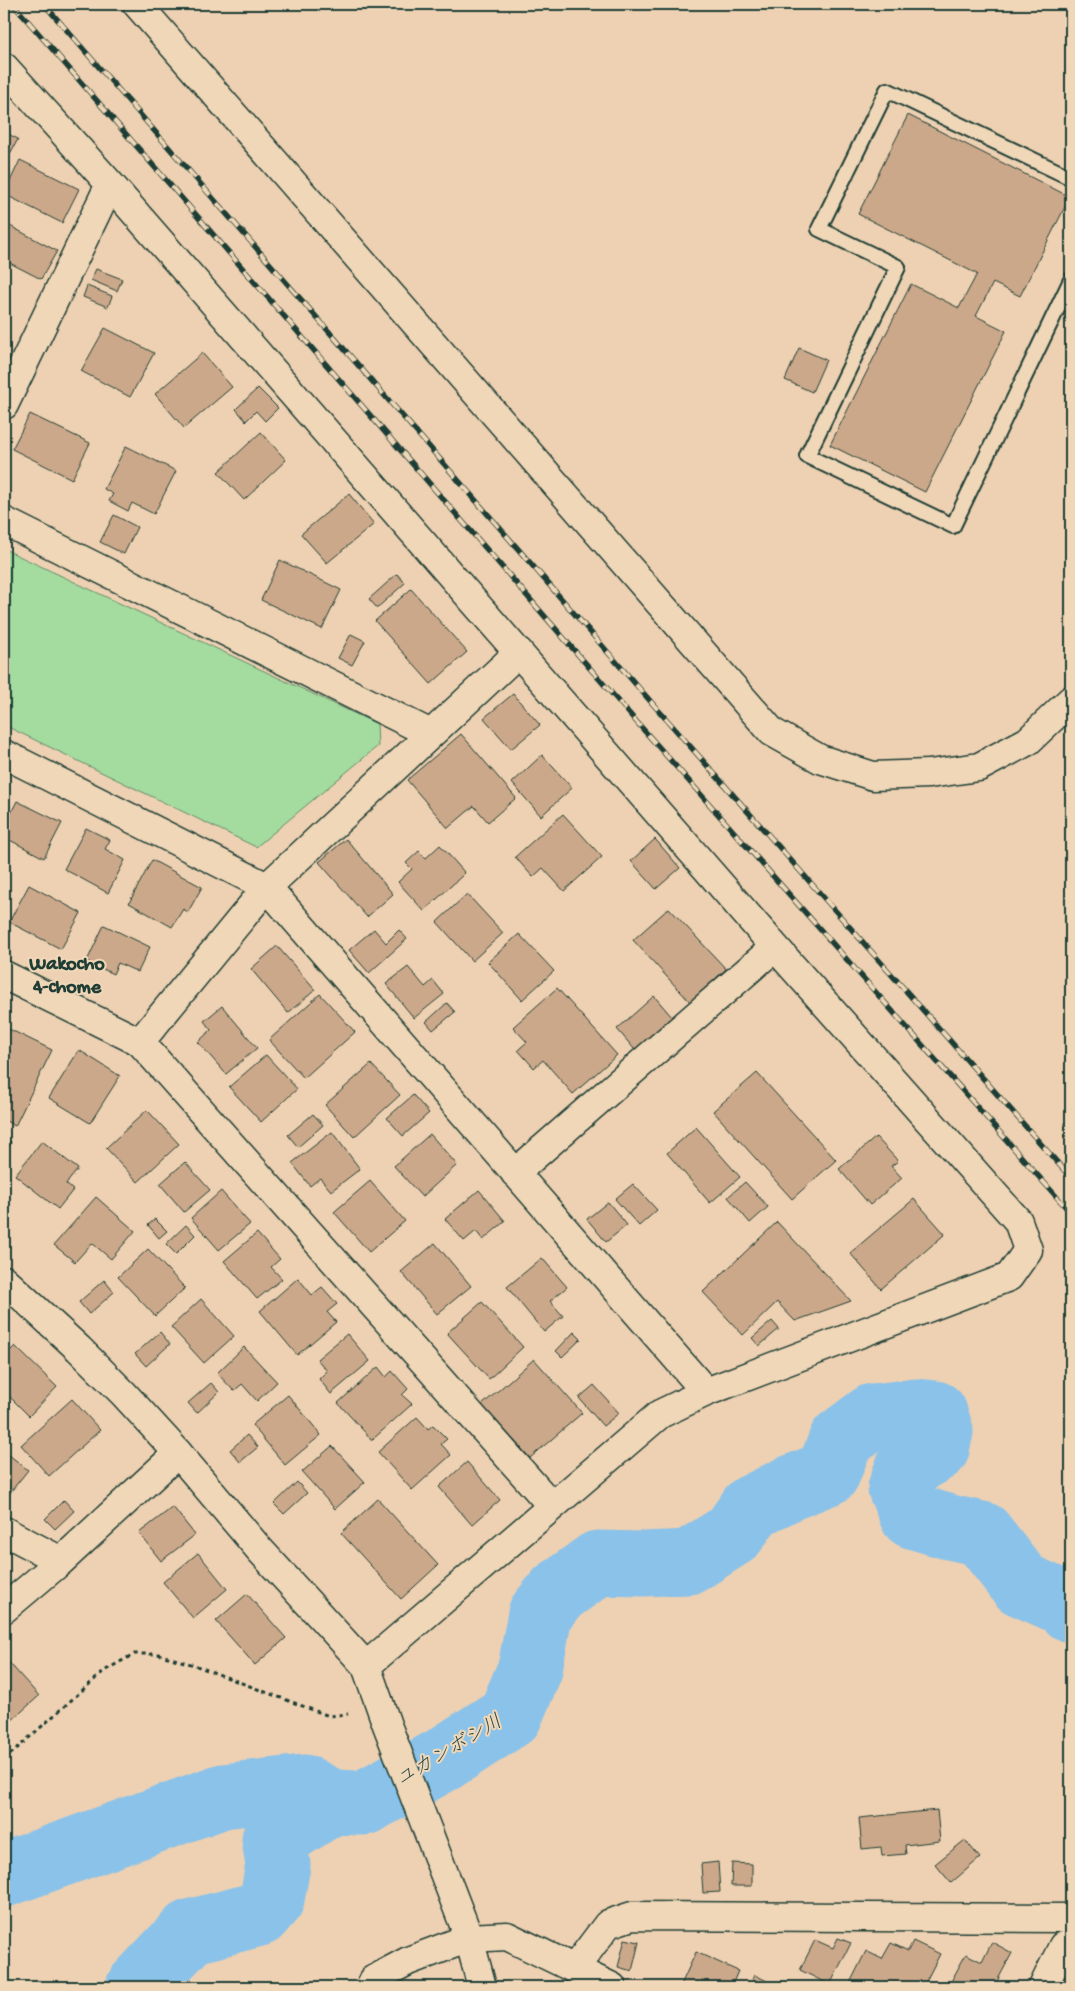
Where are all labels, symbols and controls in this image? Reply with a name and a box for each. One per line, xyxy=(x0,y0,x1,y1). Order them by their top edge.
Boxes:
district label: Wakocho 4-chome xyxy=(28,954,105,1000)
water label: ユカンボシ川 xyxy=(392,1710,507,1793)

